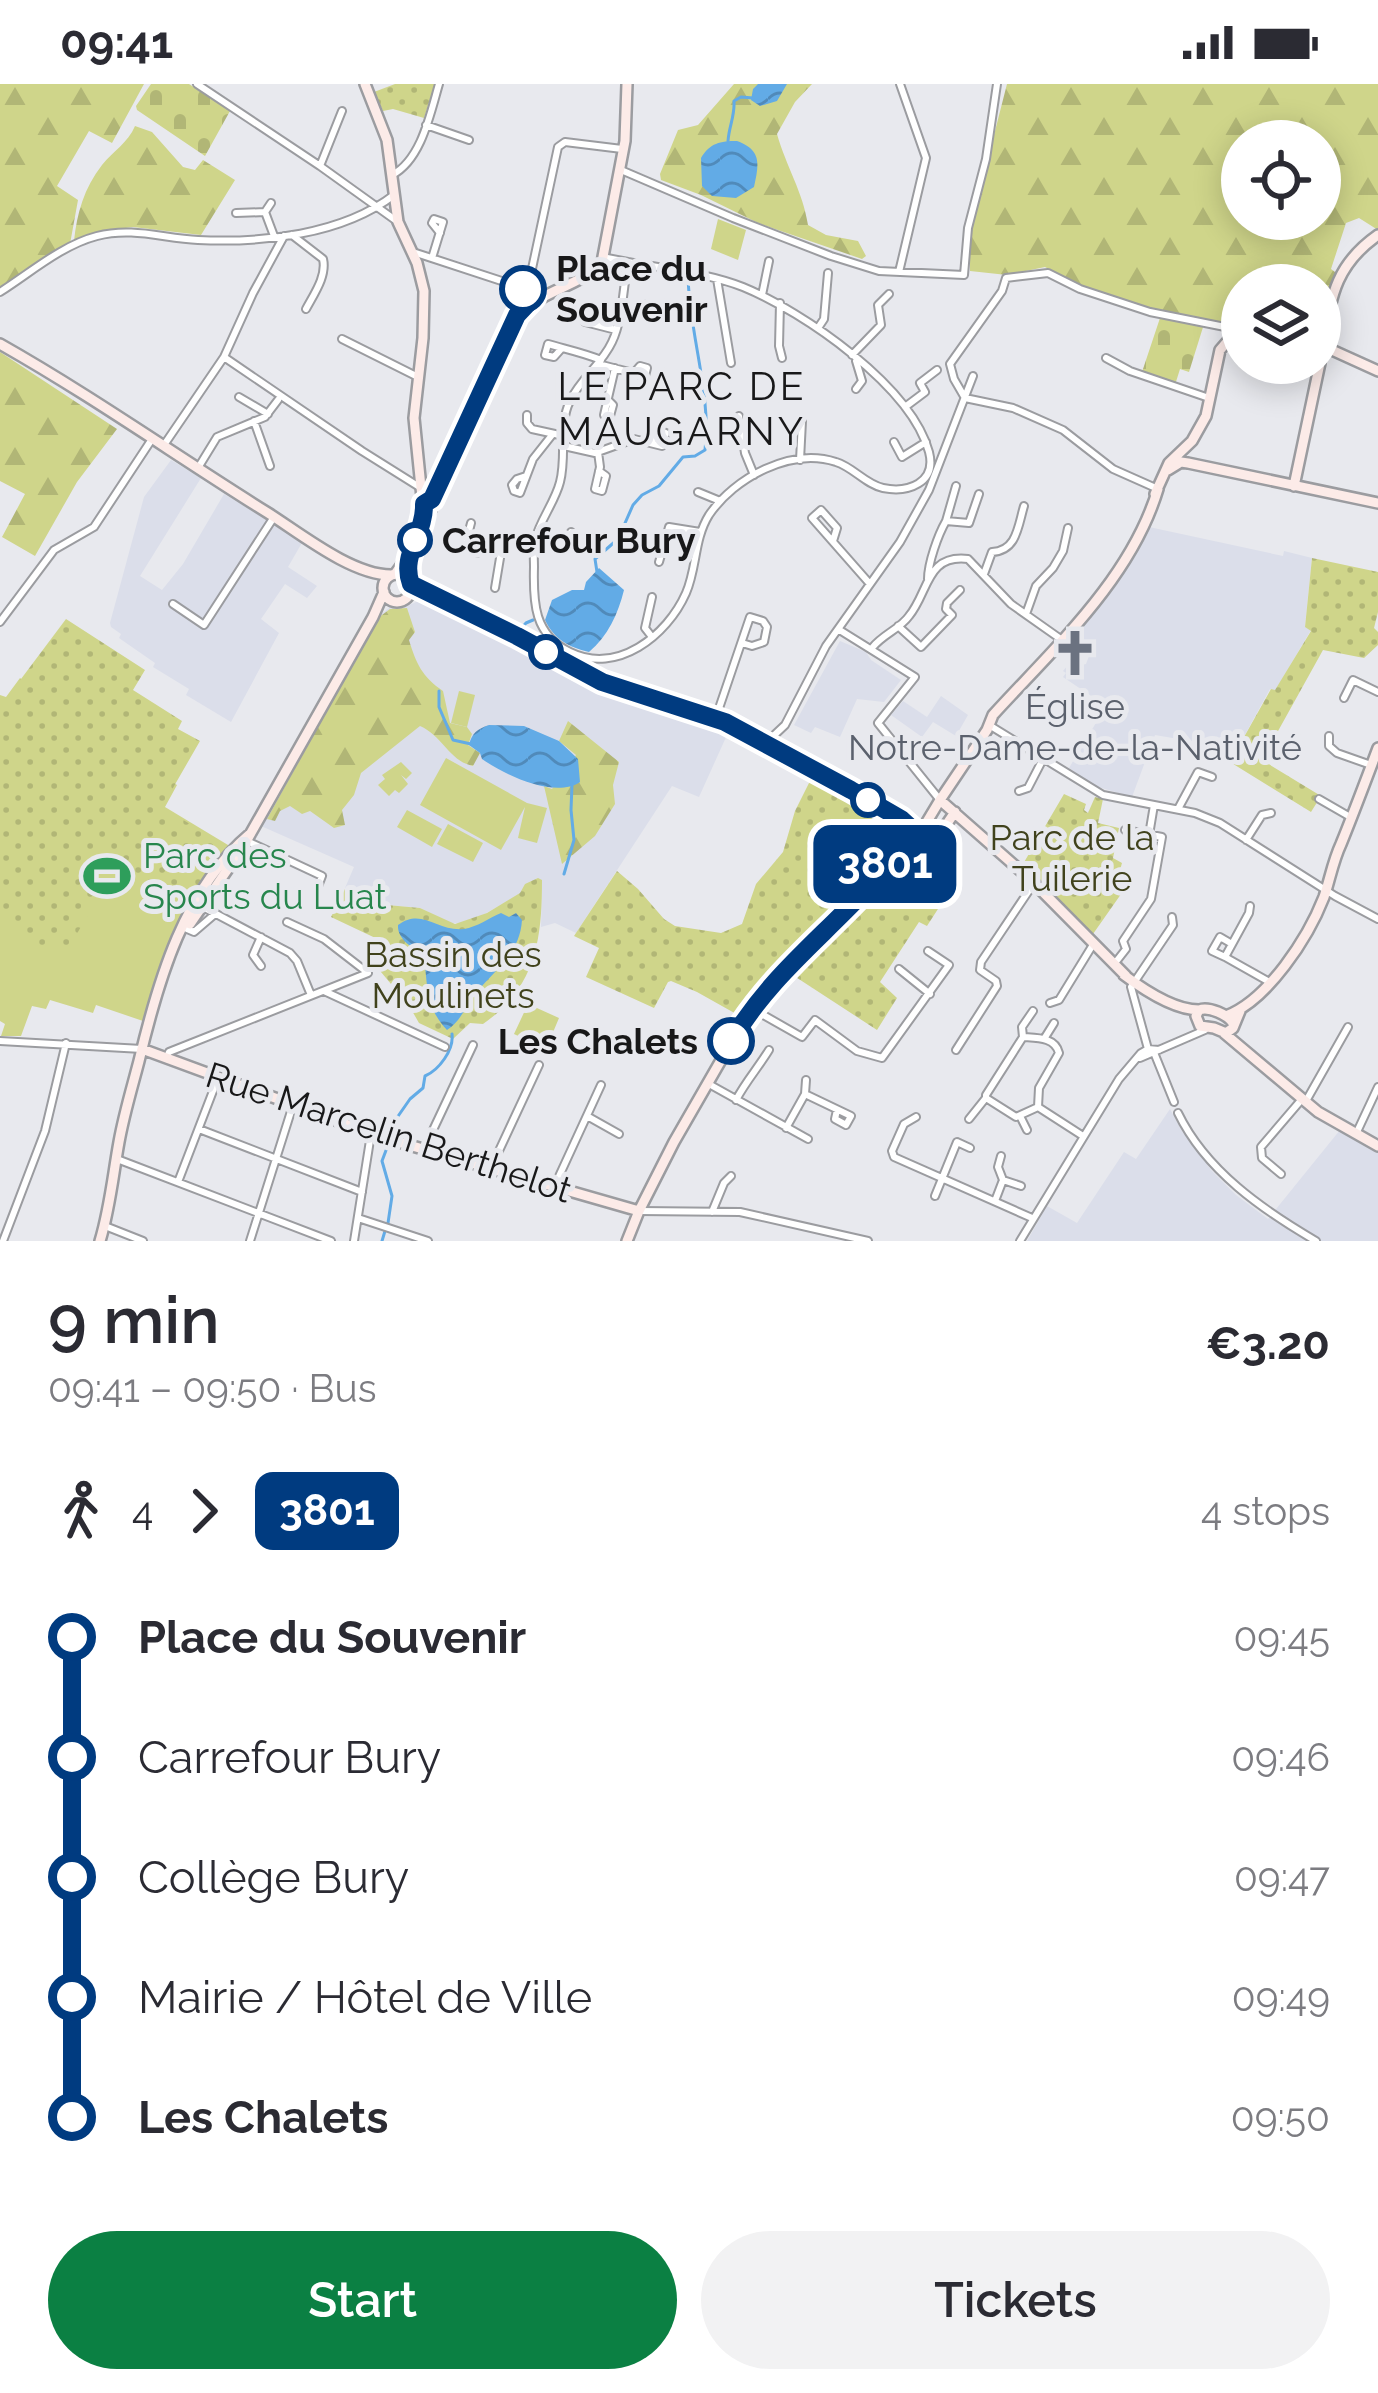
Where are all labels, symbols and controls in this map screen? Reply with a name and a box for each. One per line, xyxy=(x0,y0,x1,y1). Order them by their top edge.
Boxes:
text: 09:41 xyxy=(60,16,173,69)
map controls xyxy=(1221,120,1341,384)
button: locate xyxy=(1221,120,1341,240)
place label: Place du Souvenir xyxy=(556,247,708,330)
button: layers xyxy=(1221,264,1341,384)
marker: Place du Souvenir xyxy=(501,267,545,311)
district label: LE PARC DE MAUGARNY xyxy=(558,363,806,454)
place label: Carrefour Bury xyxy=(442,519,696,561)
marker: Carrefour Bury xyxy=(399,524,431,556)
church icon: Église Notre-Dame-de-la-Nativité xyxy=(1050,628,1100,678)
unlabelled marker xyxy=(530,636,562,668)
place label: Église Notre-Dame-de-la-Nativité xyxy=(848,685,1302,768)
unlabelled marker xyxy=(852,784,884,816)
park label: Parc de la Tuilerie xyxy=(990,816,1154,899)
line badge: 3801 xyxy=(801,825,969,903)
place label: Parc des Sports du Luat xyxy=(143,834,387,917)
text: 3801 xyxy=(837,839,933,888)
sports icon: Parc des Sports du Luat xyxy=(82,851,132,901)
park label: Bassin des Moulinets xyxy=(364,933,542,1016)
marker: Les Chalets xyxy=(709,1019,753,1063)
place label: Les Chalets xyxy=(498,1020,698,1062)
street label: Rue Marcelin Berthelot xyxy=(201,1053,577,1211)
text: 9 min xyxy=(48,1281,220,1358)
text: €3.20 xyxy=(1206,1317,1330,1370)
text: 09:41 – 09:50 · Bus xyxy=(48,1365,377,1411)
icon: walk xyxy=(48,1478,114,1544)
icon: forward xyxy=(171,1478,237,1544)
text: 3801 xyxy=(279,1486,375,1535)
text: 4 xyxy=(132,1488,153,1534)
text: 4 stops xyxy=(1201,1488,1330,1534)
text: Place du Souvenir xyxy=(138,1611,526,1664)
text: 09:45 xyxy=(1233,1614,1330,1660)
text: Carrefour Bury xyxy=(138,1731,441,1784)
text: 09:46 xyxy=(1231,1734,1330,1780)
text: Collège Bury xyxy=(138,1851,409,1904)
text: 09:47 xyxy=(1234,1854,1330,1900)
text: Mairie / Hôtel de Ville xyxy=(138,1971,592,2024)
text: 09:49 xyxy=(1232,1974,1330,2020)
text: Les Chalets xyxy=(138,2091,388,2144)
text: 09:50 xyxy=(1231,2094,1330,2140)
button: Start xyxy=(48,2231,677,2369)
button: Tickets xyxy=(701,2231,1330,2369)

